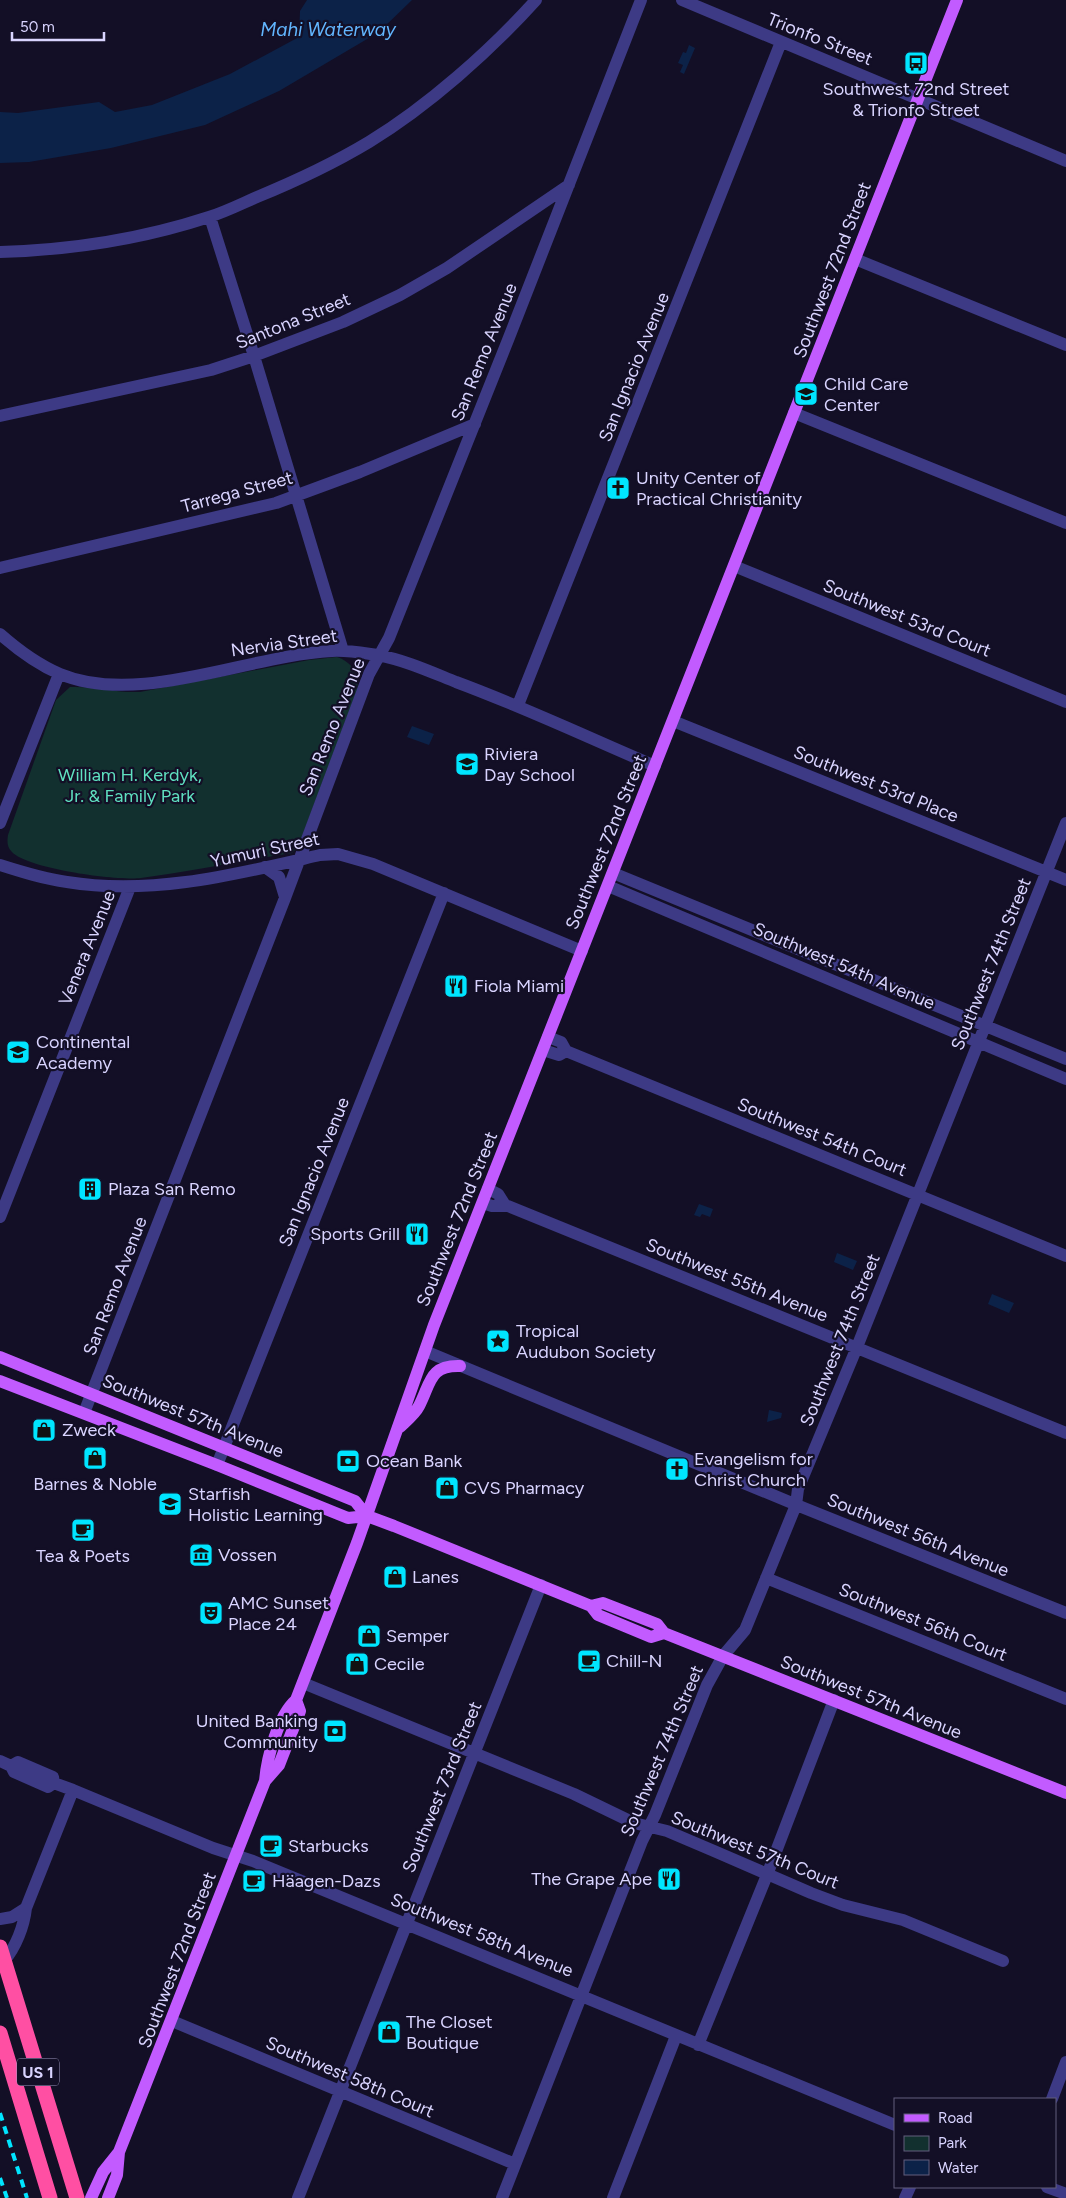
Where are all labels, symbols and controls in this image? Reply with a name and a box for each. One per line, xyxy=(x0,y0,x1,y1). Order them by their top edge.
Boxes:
street label: Trionfo Street xyxy=(764,8,876,70)
scale bar xyxy=(12,10,105,42)
text: 50 m xyxy=(20,18,55,36)
water label: Mahi Waterway xyxy=(260,18,397,41)
bus stop icon: Southwest 72nd Street & Trionfo Street xyxy=(903,50,929,76)
place label: Southwest 72nd Street & Trionfo Street xyxy=(823,78,1010,121)
street label: Southwest 72nd Street xyxy=(788,179,876,361)
street label: San Remo Avenue xyxy=(446,280,522,424)
street label: Santona Street xyxy=(233,288,354,354)
street label: San Ignacio Avenue xyxy=(594,289,674,445)
place label: Child Care Center xyxy=(824,373,908,416)
school or university icon: Child Care Center xyxy=(793,381,819,407)
street label: Tarrega Street xyxy=(179,466,295,517)
place label: Unity Center of Practical Christianity xyxy=(636,467,803,510)
church icon: Unity Center of Practical Christianity xyxy=(605,475,631,501)
street label: Southwest 53rd Court xyxy=(820,574,994,662)
street label: Nervia Street xyxy=(229,625,339,661)
street label: San Remo Avenue xyxy=(294,655,370,799)
street label: Southwest 53rd Place xyxy=(790,741,962,827)
place label: Riviera Day School xyxy=(484,743,575,786)
school or university icon: Riviera Day School xyxy=(454,751,480,777)
street label: Southwest 72nd Street xyxy=(561,751,651,933)
park label: William H. Kerdyk, Jr. & Family Park xyxy=(58,764,202,807)
street label: Yumuri Street xyxy=(208,828,322,872)
street label: Southwest 74th Street xyxy=(946,874,1036,1053)
street label: Venera Avenue xyxy=(54,887,120,1009)
street label: Southwest 54th Avenue xyxy=(750,918,938,1014)
restaurant icon: Fiola Miami xyxy=(443,973,469,999)
place label: Fiola Miami xyxy=(474,975,564,997)
place label: Continental Academy xyxy=(36,1031,130,1074)
school or university icon: Continental Academy xyxy=(5,1039,31,1065)
street label: Southwest 54th Court xyxy=(734,1093,910,1181)
street label: San Ignacio Avenue xyxy=(274,1094,354,1250)
street label: Southwest 72nd Street xyxy=(412,1128,502,1310)
building icon: Plaza San Remo xyxy=(77,1176,103,1202)
place label: Plaza San Remo xyxy=(108,1178,236,1200)
street label: San Remo Avenue xyxy=(78,1213,152,1359)
restaurant icon: Sports Grill xyxy=(404,1221,430,1247)
place label: Sports Grill xyxy=(310,1223,400,1245)
street label: Southwest 55th Avenue xyxy=(643,1233,831,1327)
street label: Southwest 74th Street xyxy=(795,1250,885,1429)
place label: Tropical Audubon Society xyxy=(516,1320,656,1363)
place icon: Tropical Audubon Society xyxy=(485,1328,511,1354)
street label: Southwest 57th Avenue xyxy=(99,1370,287,1463)
shop icon: Zweck xyxy=(31,1417,57,1443)
place label: Zweck xyxy=(62,1419,116,1441)
shop icon: Barnes & Noble xyxy=(82,1445,108,1471)
bank icon: Ocean Bank xyxy=(335,1448,361,1474)
place label: Evangelism for Christ Church xyxy=(694,1448,813,1491)
place label: Ocean Bank xyxy=(366,1450,462,1472)
church icon: Evangelism for Christ Church xyxy=(664,1456,690,1482)
place label: Barnes & Noble xyxy=(33,1473,157,1495)
shop icon: CVS Pharmacy xyxy=(434,1475,460,1501)
place label: CVS Pharmacy xyxy=(464,1477,585,1499)
place label: Starfish Holistic Learning xyxy=(188,1483,323,1526)
street label: Southwest 56th Avenue xyxy=(824,1488,1012,1582)
school or university icon: Starfish Holistic Learning xyxy=(157,1491,183,1517)
cafe icon: Tea & Poets xyxy=(70,1517,96,1543)
museum icon: Vossen xyxy=(188,1542,214,1568)
place label: Vossen xyxy=(218,1544,277,1566)
place label: Tea & Poets xyxy=(36,1545,130,1567)
shop icon: Lanes xyxy=(382,1564,408,1590)
place label: Lanes xyxy=(412,1566,459,1588)
street label: Southwest 56th Court xyxy=(836,1578,1011,1666)
place label: AMC Sunset Place 24 xyxy=(228,1592,329,1635)
theatre icon: AMC Sunset Place 24 xyxy=(198,1600,224,1626)
shop icon: Semper xyxy=(356,1623,382,1649)
place label: Semper xyxy=(386,1625,449,1647)
cafe icon: Chill-N xyxy=(576,1648,602,1674)
place label: Chill-N xyxy=(606,1650,663,1672)
shop icon: Cecile xyxy=(344,1651,370,1677)
street label: Southwest 57th Avenue xyxy=(777,1651,965,1744)
place label: Cecile xyxy=(374,1653,425,1675)
street label: Southwest 74th Street xyxy=(616,1662,708,1840)
street label: Southwest 73rd Street xyxy=(398,1698,486,1876)
place label: United Banking Community xyxy=(196,1710,319,1753)
bank icon: United Banking Community xyxy=(322,1718,348,1744)
street label: Southwest 57th Court xyxy=(668,1806,842,1894)
cafe icon: Starbucks xyxy=(258,1833,284,1859)
place label: Starbucks xyxy=(288,1835,369,1857)
restaurant icon: The Grape Ape xyxy=(656,1866,682,1892)
cafe icon: Häagen-Dazs xyxy=(241,1868,267,1894)
place label: The Grape Ape xyxy=(531,1868,652,1890)
street label: Southwest 72nd Street xyxy=(133,1869,221,2051)
place label: Häagen-Dazs xyxy=(272,1870,381,1892)
street label: Southwest 58th Avenue xyxy=(387,1888,577,1982)
place label: The Closet Boutique xyxy=(406,2011,493,2054)
shop icon: The Closet Boutique xyxy=(376,2019,402,2045)
street label: Southwest 58th Court xyxy=(263,2032,438,2122)
road number: US 1 xyxy=(17,2058,59,2086)
legend xyxy=(894,2098,1056,2188)
text: Road xyxy=(938,2109,973,2127)
text: Park xyxy=(938,2134,967,2152)
text: Water xyxy=(938,2159,978,2177)

